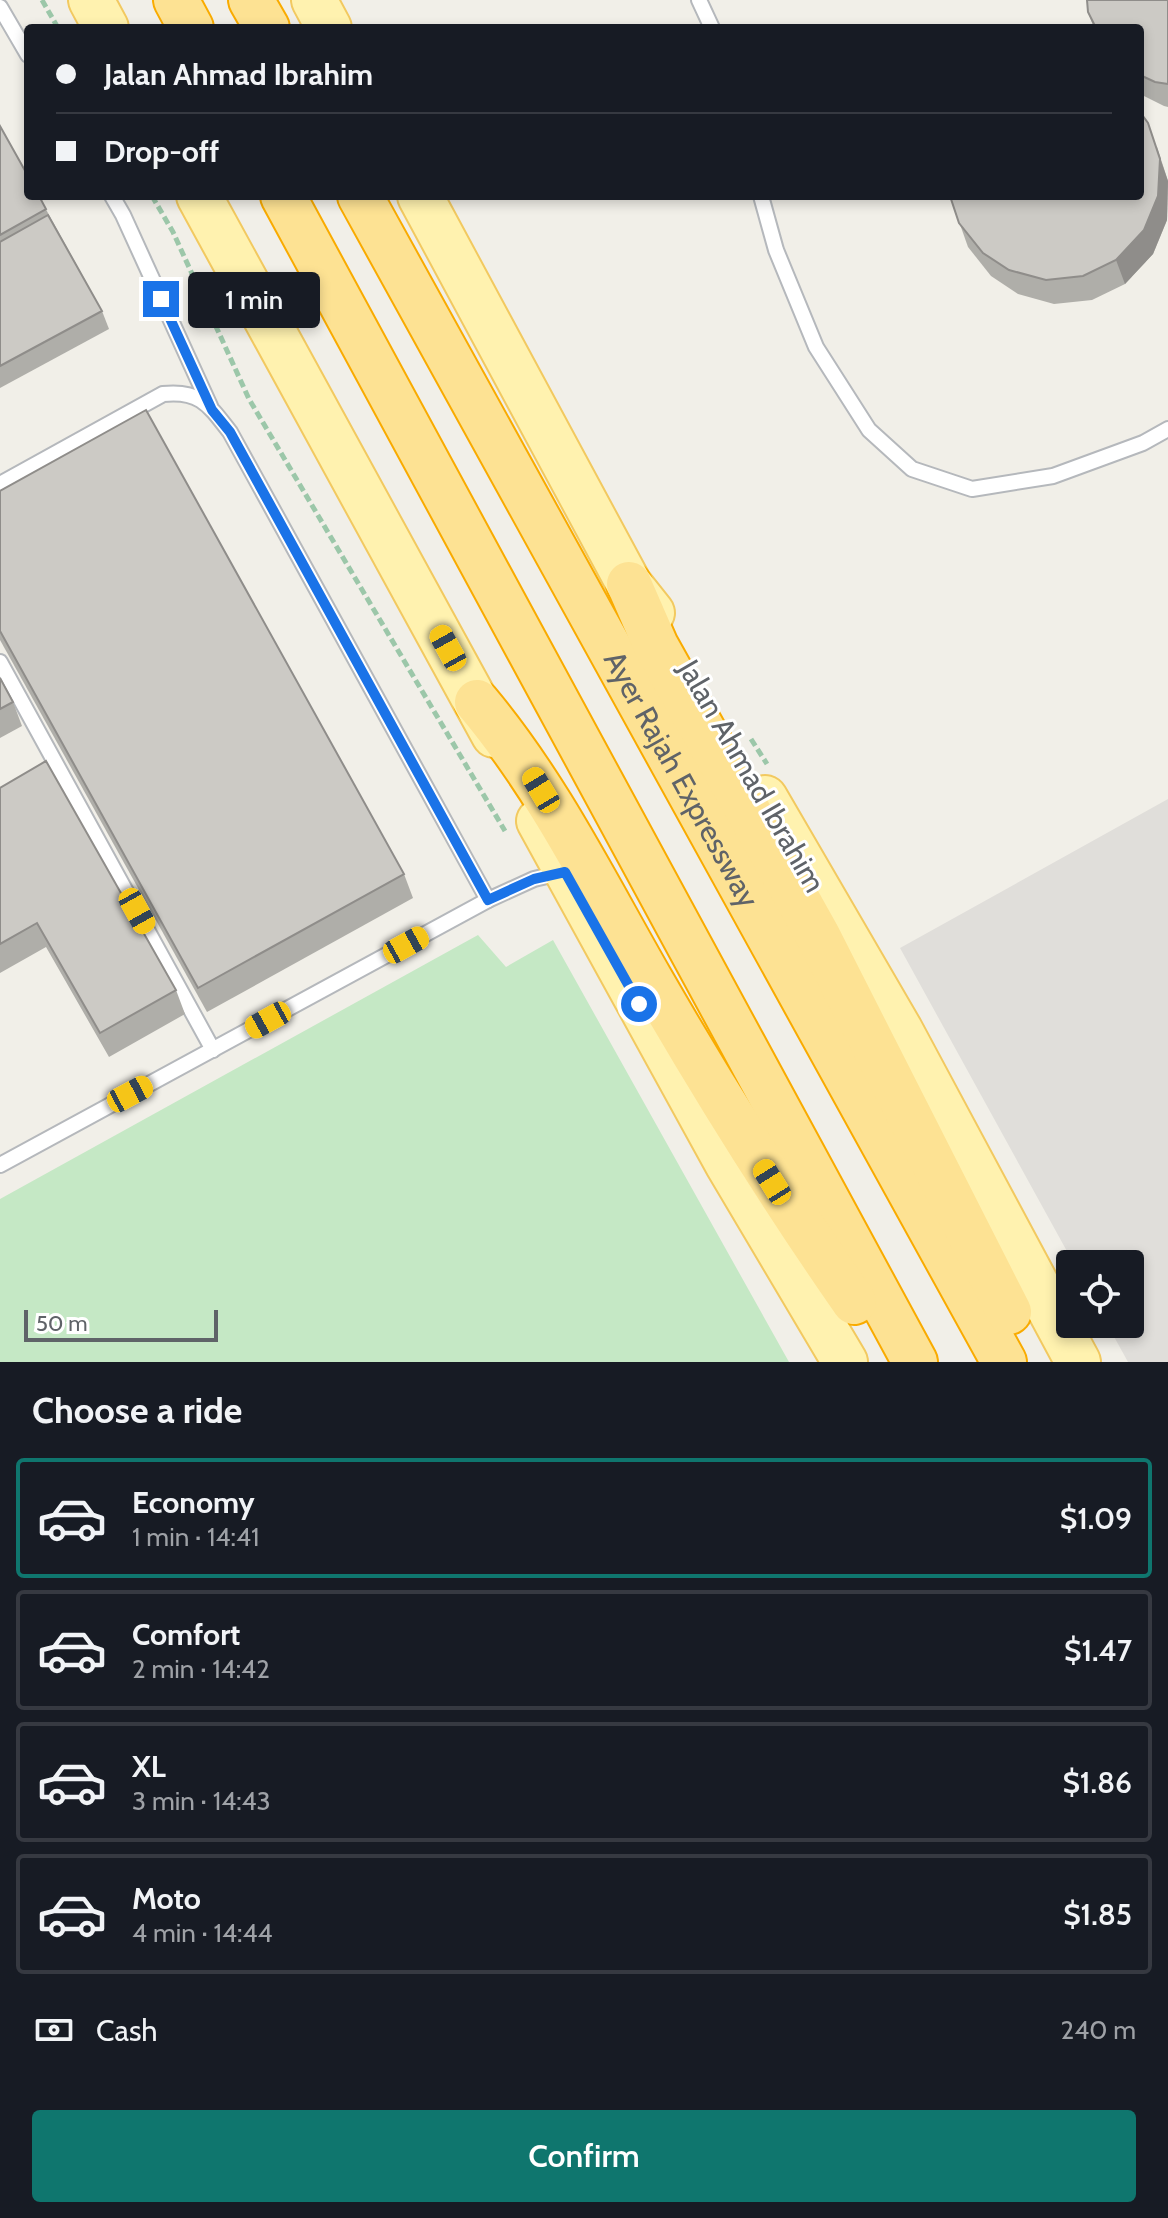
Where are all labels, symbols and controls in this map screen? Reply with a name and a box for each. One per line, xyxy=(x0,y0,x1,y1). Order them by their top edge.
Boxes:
text: Jalan Ahmad Ibrahim xyxy=(104,56,373,93)
text: Drop-off xyxy=(104,133,219,170)
callout: 1 min xyxy=(189,271,321,327)
route end xyxy=(143,281,179,317)
text: 1 min xyxy=(225,284,283,316)
car xyxy=(426,621,470,675)
street label: Ayer Rajah Expressway xyxy=(596,644,768,914)
street label: Jalan Ahmad Ibrahim xyxy=(670,652,834,899)
car xyxy=(518,763,564,817)
car xyxy=(115,884,159,938)
car xyxy=(379,923,433,967)
route start xyxy=(621,986,657,1022)
car xyxy=(241,998,295,1042)
car xyxy=(103,1072,157,1116)
car xyxy=(749,1155,795,1209)
map controls xyxy=(1056,1250,1144,1338)
button: locate xyxy=(1056,1250,1144,1338)
scale bar xyxy=(24,1306,218,1342)
text: 50 m xyxy=(36,1310,88,1337)
text: Choose a ride xyxy=(32,1388,242,1432)
icon: car xyxy=(36,1482,108,1554)
text: Economy xyxy=(132,1484,255,1521)
text: $1.09 xyxy=(1060,1500,1132,1537)
text: 1 min · 14:41 xyxy=(132,1521,259,1553)
icon: car xyxy=(36,1614,108,1686)
text: Comfort xyxy=(132,1616,240,1653)
text: $1.47 xyxy=(1064,1632,1132,1669)
text: 2 min · 14:42 xyxy=(132,1653,270,1685)
icon: car xyxy=(36,1746,108,1818)
text: XL xyxy=(132,1748,166,1785)
text: $1.86 xyxy=(1062,1764,1132,1801)
text: 3 min · 14:43 xyxy=(132,1785,271,1817)
icon: car xyxy=(36,1878,108,1950)
text: Moto xyxy=(132,1880,201,1917)
text: $1.85 xyxy=(1063,1896,1132,1933)
text: 4 min · 14:44 xyxy=(132,1917,273,1949)
icon: cash xyxy=(32,2008,76,2052)
text: Cash xyxy=(96,2012,158,2049)
text: 240 m xyxy=(1061,2014,1136,2046)
button: Confirm xyxy=(32,2110,1136,2202)

